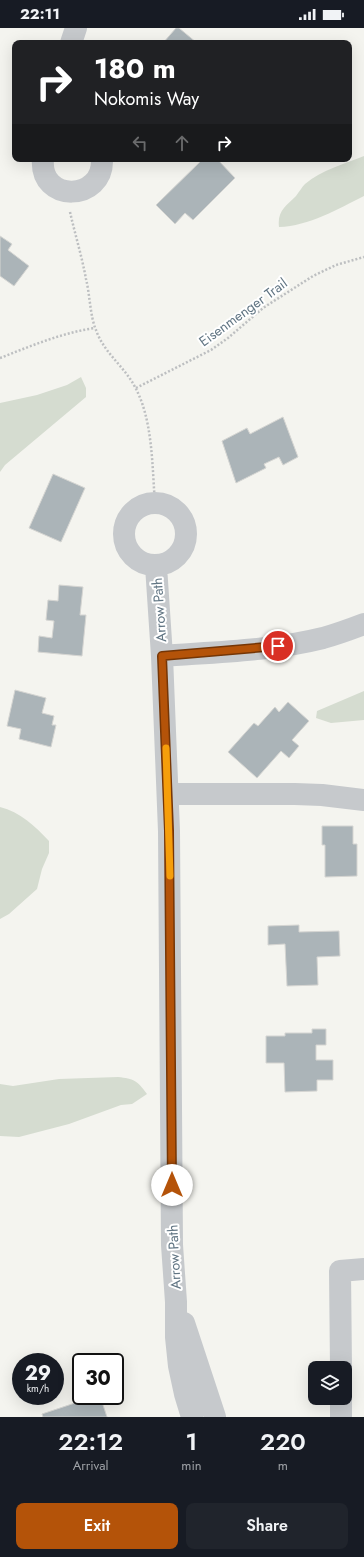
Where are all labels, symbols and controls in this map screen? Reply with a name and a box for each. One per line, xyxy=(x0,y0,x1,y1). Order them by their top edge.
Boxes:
text: 22:11 xyxy=(20,3,60,25)
text: 180 m xyxy=(94,48,176,89)
icon: right xyxy=(28,56,80,108)
text: Nokomis Way xyxy=(94,86,199,112)
icon: left xyxy=(129,132,151,154)
icon: ahead xyxy=(171,132,193,154)
icon: right xyxy=(213,132,235,154)
street label: Eisenmenger Trail xyxy=(195,273,291,351)
street label: Arrow Path xyxy=(147,577,171,643)
pin xyxy=(261,629,295,663)
icon: arrive xyxy=(267,635,289,657)
position arrow xyxy=(151,1164,193,1206)
street label: Arrow Path xyxy=(162,1224,186,1290)
speed limit sign: 30 xyxy=(72,1353,124,1405)
text: 29 xyxy=(25,1359,51,1388)
map controls xyxy=(308,1361,352,1405)
button: layers xyxy=(308,1361,352,1405)
text: km/h xyxy=(27,1381,49,1396)
text: 22:12 xyxy=(58,1424,123,1459)
text: 1 xyxy=(186,1424,197,1459)
text: 220 xyxy=(260,1424,306,1459)
text: Arrival xyxy=(73,1456,109,1475)
text: min xyxy=(181,1456,202,1475)
text: m xyxy=(278,1456,288,1475)
button: Exit xyxy=(16,1503,178,1549)
button: Share xyxy=(186,1503,348,1549)

